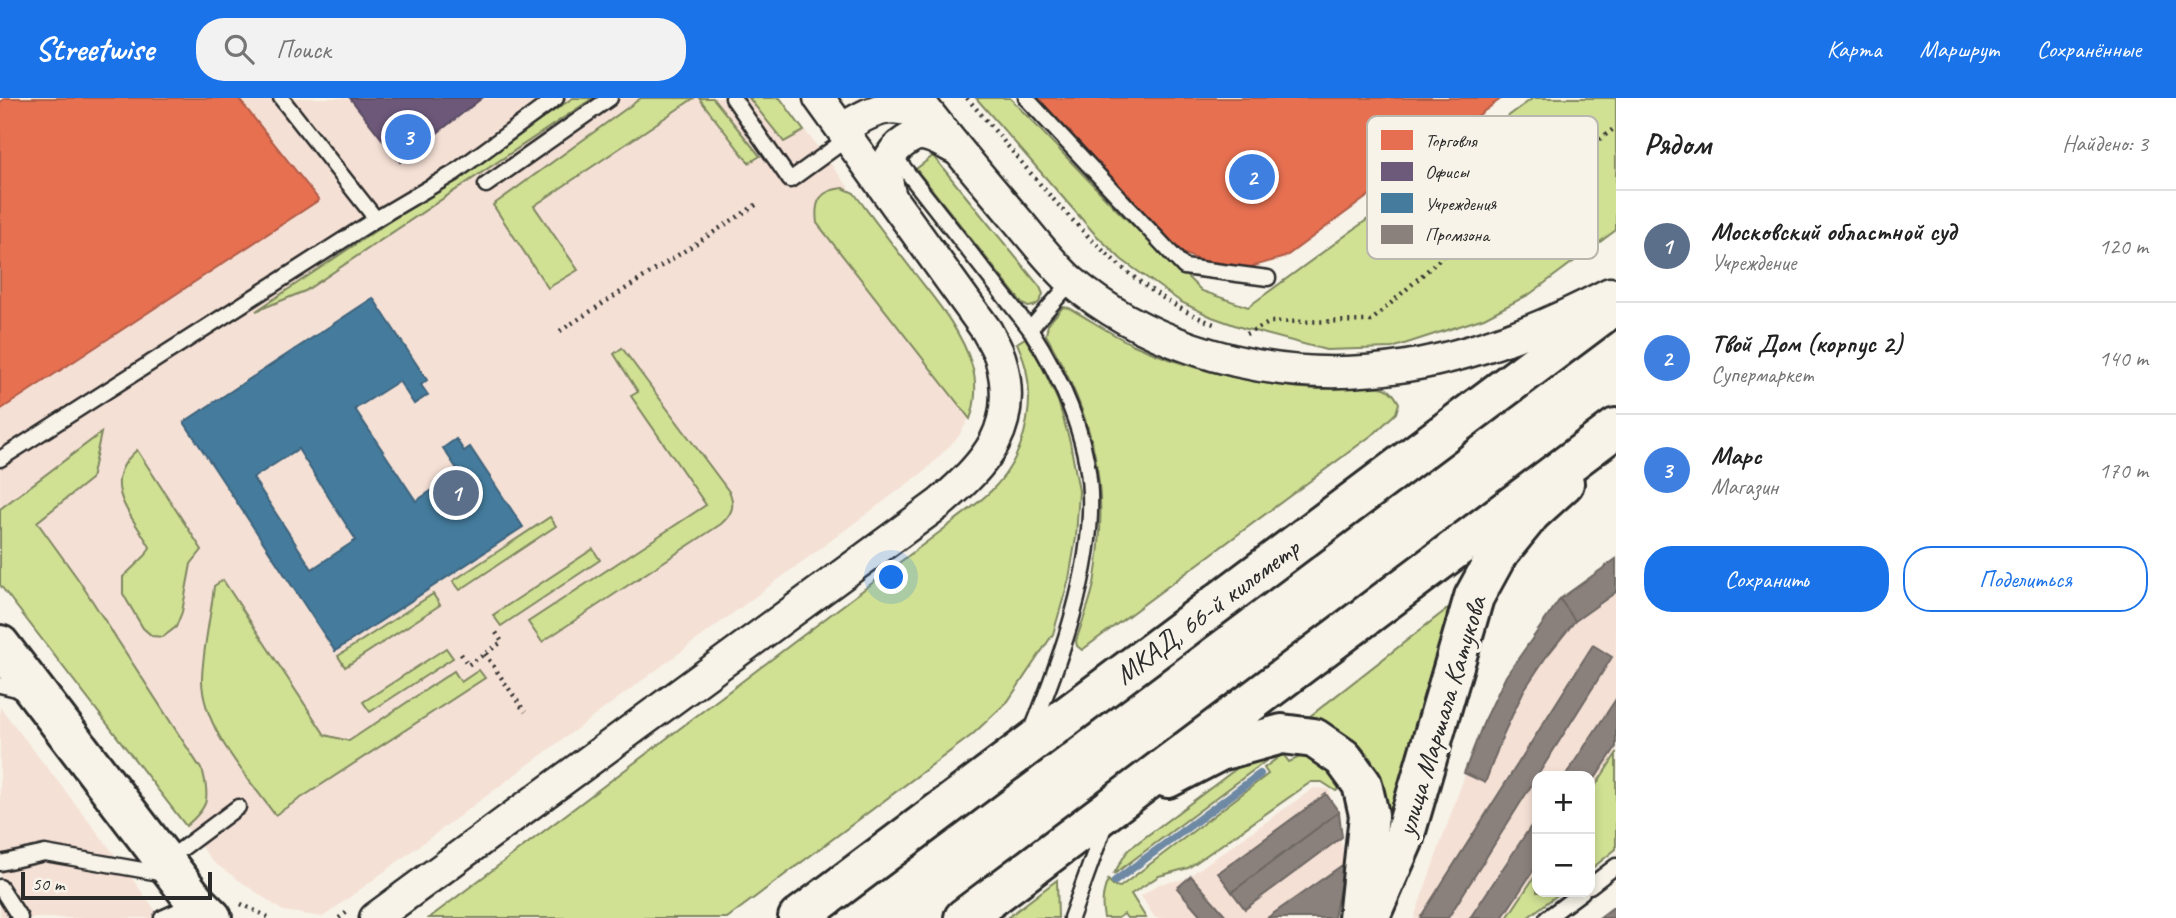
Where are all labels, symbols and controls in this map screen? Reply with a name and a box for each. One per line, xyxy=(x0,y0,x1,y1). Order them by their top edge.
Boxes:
search box xyxy=(196,18,686,81)
text: Streetwise xyxy=(35,28,154,70)
icon: search xyxy=(220,30,258,68)
text: Поиск xyxy=(276,33,331,66)
text: Карта xyxy=(1827,34,1882,64)
text: Маршрут xyxy=(1920,34,1999,64)
text: Сохранённые xyxy=(2037,34,2141,64)
pin: 3 xyxy=(385,111,431,163)
legend xyxy=(1367,116,1598,259)
text: Рядом xyxy=(1644,125,1711,163)
text: Торговля xyxy=(1425,129,1478,153)
text: Найдено: 3 xyxy=(2062,129,2148,158)
pin: 2 xyxy=(1229,151,1275,203)
text: Офисы xyxy=(1425,160,1470,184)
text: Учреждения xyxy=(1425,192,1497,216)
text: Московский областной суд xyxy=(1711,215,1956,248)
text: Промзона xyxy=(1425,223,1491,247)
text: 1 xyxy=(1662,232,1672,261)
text: 120 m xyxy=(2099,232,2148,261)
text: Учреждение xyxy=(1711,248,1796,277)
text: Твой Дом (корпус 2) xyxy=(1711,327,1902,360)
text: 2 xyxy=(1662,344,1672,373)
text: 140 m xyxy=(2099,344,2148,373)
text: Супермаркет xyxy=(1711,360,1814,389)
text: Марс xyxy=(1711,439,1761,472)
text: 3 xyxy=(1662,456,1672,485)
text: 170 m xyxy=(2099,456,2148,485)
pin: 1 xyxy=(433,467,479,519)
text: Магазин xyxy=(1711,472,1778,501)
street label: МКАД, 66-й километр xyxy=(1108,529,1307,692)
button: Сохранить xyxy=(1644,546,1889,612)
button: Поделиться xyxy=(1903,546,2148,612)
your location xyxy=(874,560,908,594)
street label: улица Маршала Катукова xyxy=(1387,590,1495,842)
map controls xyxy=(1532,771,1595,897)
button: + xyxy=(1532,771,1595,834)
button: − xyxy=(1532,834,1595,897)
scale bar xyxy=(21,869,212,901)
text: 50 m xyxy=(32,872,64,896)

